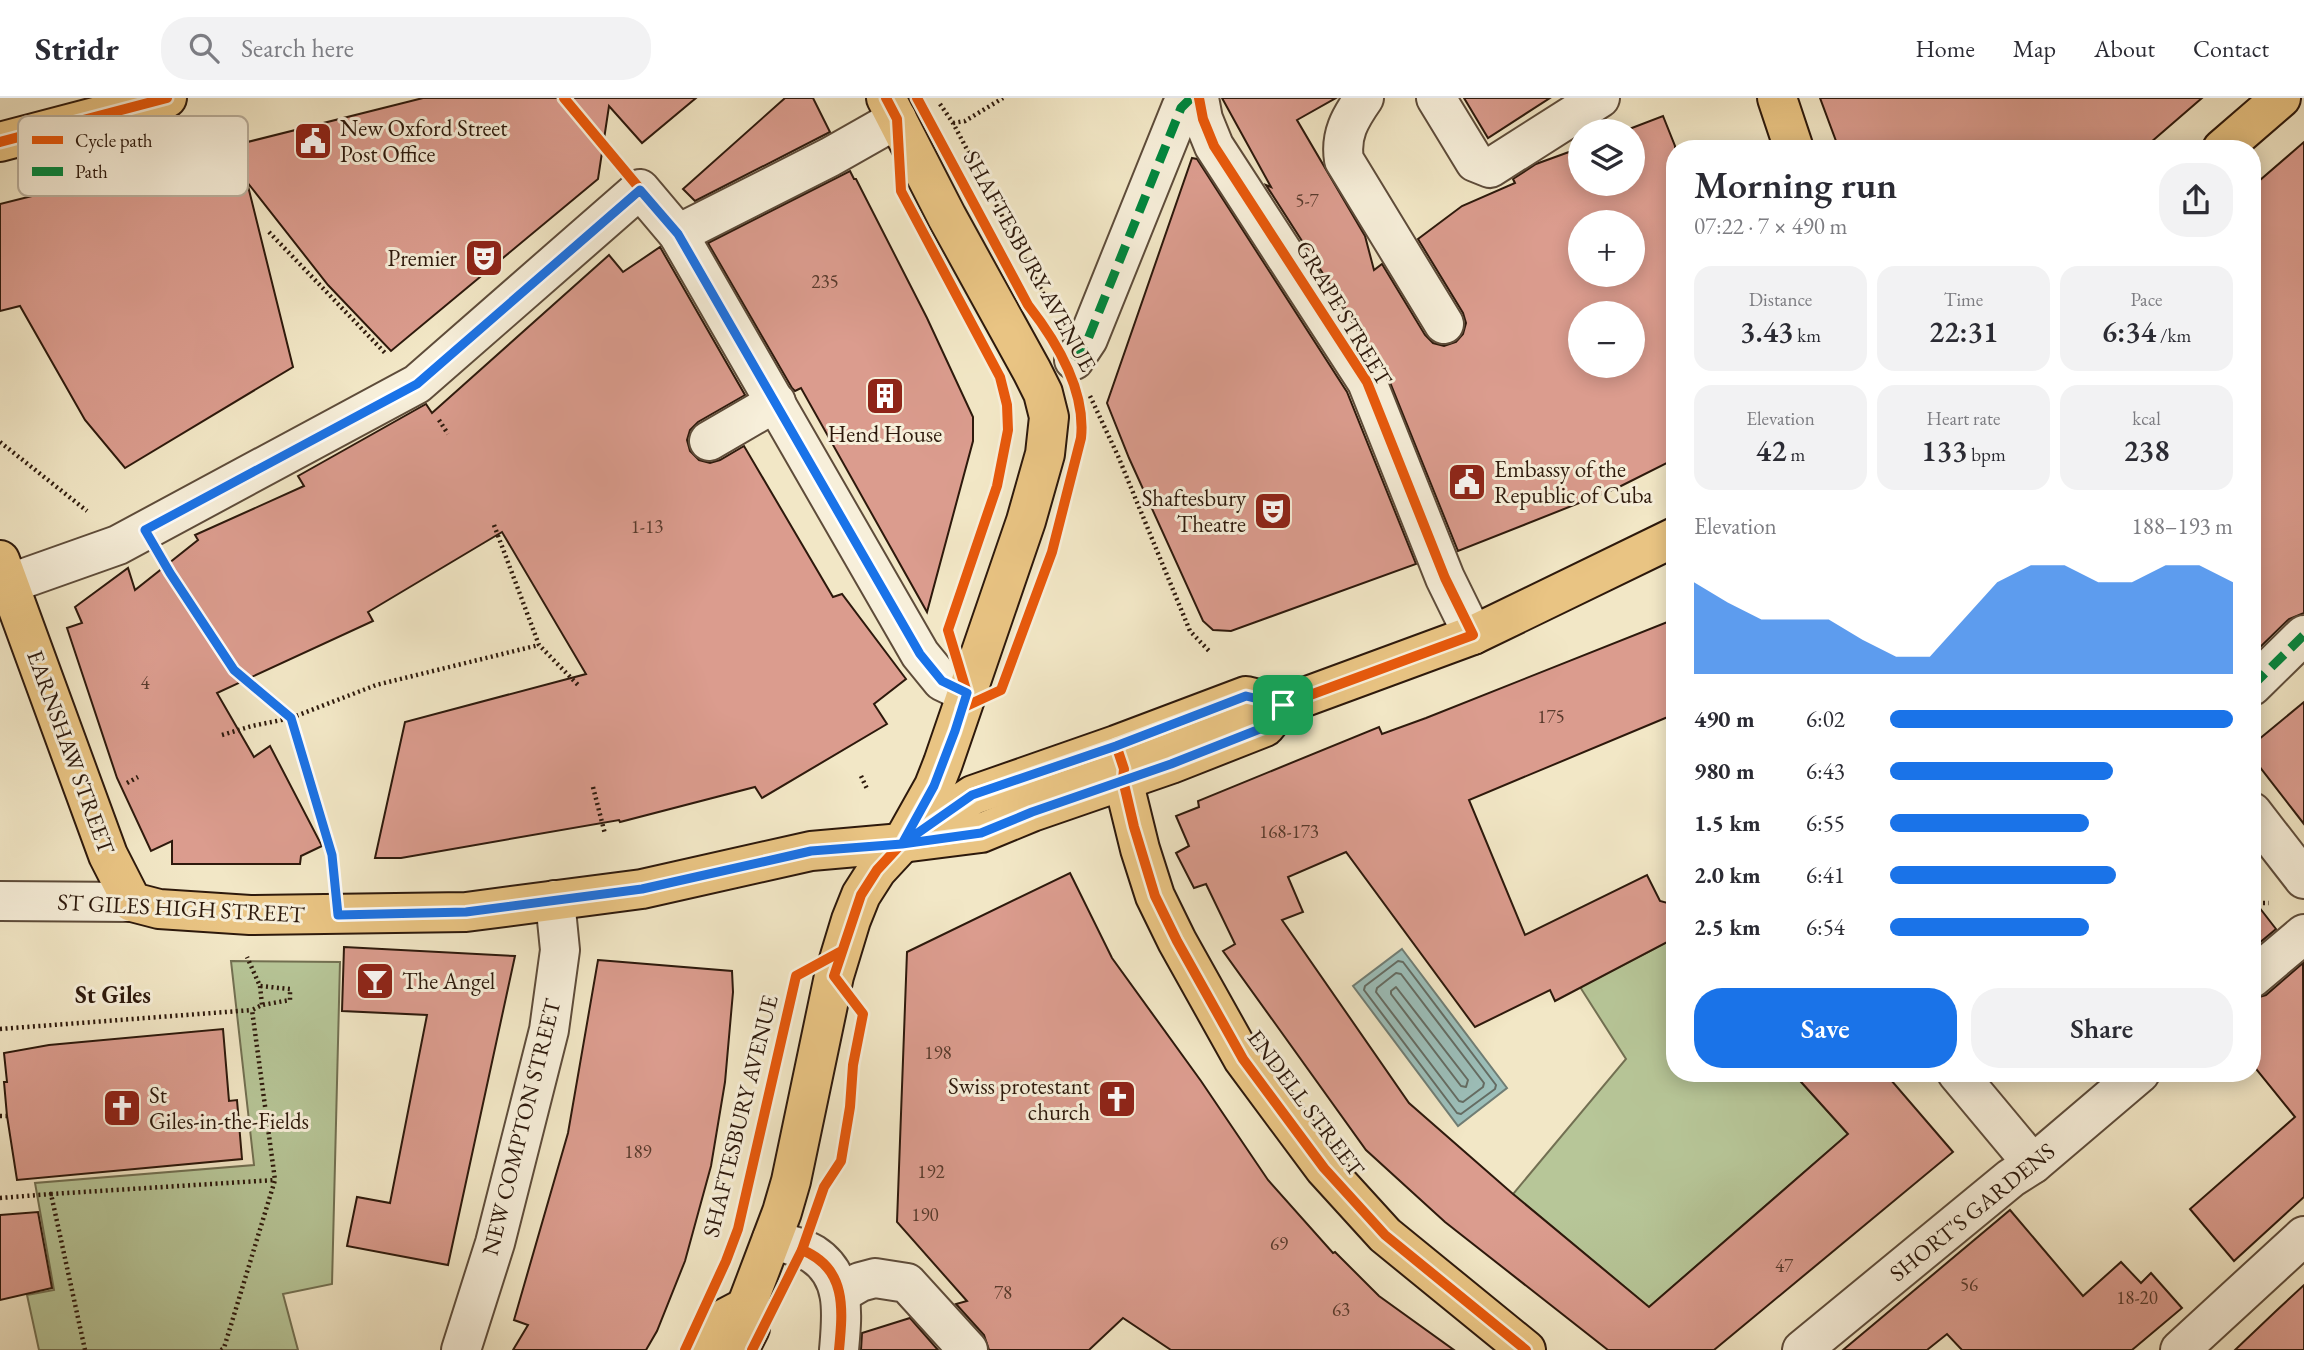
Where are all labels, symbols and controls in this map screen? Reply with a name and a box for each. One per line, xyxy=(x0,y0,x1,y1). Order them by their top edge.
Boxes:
search box xyxy=(161,17,651,80)
text: Stridr xyxy=(35,27,119,70)
icon: search xyxy=(185,29,223,67)
text: Search here xyxy=(241,31,354,65)
text: Home xyxy=(1915,33,1975,64)
text: Map xyxy=(2013,33,2056,64)
text: About xyxy=(2094,33,2155,64)
text: Contact xyxy=(2193,33,2269,64)
place label: New Oxford Street Post Office xyxy=(340,113,508,169)
legend xyxy=(18,116,248,196)
map controls xyxy=(1568,119,1645,378)
button: layers xyxy=(1568,119,1645,196)
public building icon: New Oxford Street Post Office xyxy=(292,120,334,162)
text: Cycle path xyxy=(75,128,153,153)
street label: SHAFTESBURY AVENUE xyxy=(957,145,1103,377)
text: Path xyxy=(75,159,108,184)
text: Morning run xyxy=(1694,160,1897,209)
button: share xyxy=(2159,163,2233,237)
house number: 5-7 xyxy=(1295,188,1320,213)
button: + xyxy=(1568,210,1645,287)
text: 07:22 · 7 × 490 m xyxy=(1694,211,1847,241)
street label: GRAPE STREET xyxy=(1289,235,1399,392)
theatre icon: Premier xyxy=(463,237,505,279)
place label: Premier xyxy=(387,243,457,273)
house number: 235 xyxy=(811,269,839,294)
text: Distance xyxy=(1749,287,1812,312)
text: Time xyxy=(1944,287,1983,312)
text: Pace xyxy=(2131,287,2162,312)
button: − xyxy=(1568,301,1645,378)
text: 3.43 xyxy=(1740,312,1793,351)
text: 22:31 xyxy=(1929,312,1998,351)
text: 6:34 xyxy=(2102,312,2156,351)
text: km xyxy=(1793,323,1821,348)
text: /km xyxy=(2156,323,2191,348)
building icon: Hend House xyxy=(864,375,906,417)
text: Elevation xyxy=(1746,406,1815,431)
text: Heart rate xyxy=(1927,406,2000,431)
text: kcal xyxy=(2132,406,2161,431)
place label: Hend House xyxy=(828,419,942,449)
text: 42 xyxy=(1756,431,1787,470)
text: 133 xyxy=(1921,431,1967,470)
text: 238 xyxy=(2123,431,2170,470)
text: m xyxy=(1787,442,1805,467)
text: bpm xyxy=(1967,442,2006,467)
place label: Embassy of the Republic of Cuba xyxy=(1494,454,1653,510)
public building icon: Embassy of the Republic of Cuba xyxy=(1446,461,1488,503)
place label: Shaftesbury Theatre xyxy=(1142,483,1247,539)
theatre icon: Shaftesbury Theatre xyxy=(1252,490,1294,532)
text: Elevation xyxy=(1694,511,1777,541)
text: 188–193 m xyxy=(2132,511,2233,541)
house number: 1-13 xyxy=(631,514,663,539)
street label: EARNSHAW STREET xyxy=(20,646,122,859)
house number: 4 xyxy=(140,670,150,695)
pin xyxy=(1253,675,1313,735)
icon: arrive xyxy=(1264,686,1302,724)
house number: 175 xyxy=(1537,704,1565,729)
text: 490 m xyxy=(1694,704,1755,734)
text: 6:02 xyxy=(1806,704,1845,734)
text: 980 m xyxy=(1694,756,1755,786)
text: 6:43 xyxy=(1806,756,1845,786)
text: 1.5 km xyxy=(1694,808,1761,838)
text: 6:55 xyxy=(1806,808,1845,838)
house number: 168-173 xyxy=(1259,819,1319,844)
text: 2.0 km xyxy=(1694,860,1761,890)
text: 6:41 xyxy=(1806,860,1845,890)
street label: ST GILES HIGH STREET xyxy=(57,887,306,929)
text: 2.5 km xyxy=(1694,912,1761,942)
text: 6:54 xyxy=(1806,912,1845,942)
bar icon: The Angel xyxy=(354,960,396,1002)
place label: The Angel xyxy=(402,966,496,996)
district label: St Giles xyxy=(75,979,151,1010)
button: Save xyxy=(1694,988,1957,1068)
button: Share xyxy=(1971,988,2233,1068)
street label: SHAFTESBURY AVENUE xyxy=(695,992,785,1240)
street label: NEW COMPTON STREET xyxy=(475,995,568,1258)
street label: ENDELL STREET xyxy=(1241,1023,1372,1183)
house number: 198 xyxy=(924,1040,952,1065)
place label: Swiss protestant church xyxy=(948,1071,1091,1127)
church icon: Swiss protestant church xyxy=(1096,1078,1138,1120)
place label: St Giles-in-the-Fields xyxy=(149,1080,309,1136)
church icon: St Giles-in-the-Fields xyxy=(101,1087,143,1129)
street label: SHORT'S GARDENS xyxy=(1883,1136,2061,1288)
house number: 189 xyxy=(624,1139,652,1164)
house number: 192 xyxy=(917,1159,945,1184)
house number: 190 xyxy=(911,1202,939,1227)
house number: 69 xyxy=(1270,1231,1288,1256)
house number: 47 xyxy=(1775,1253,1794,1278)
house number: 56 xyxy=(1960,1272,1978,1297)
house number: 78 xyxy=(994,1280,1012,1305)
house number: 18-20 xyxy=(2116,1285,2158,1310)
house number: 63 xyxy=(1332,1297,1350,1322)

